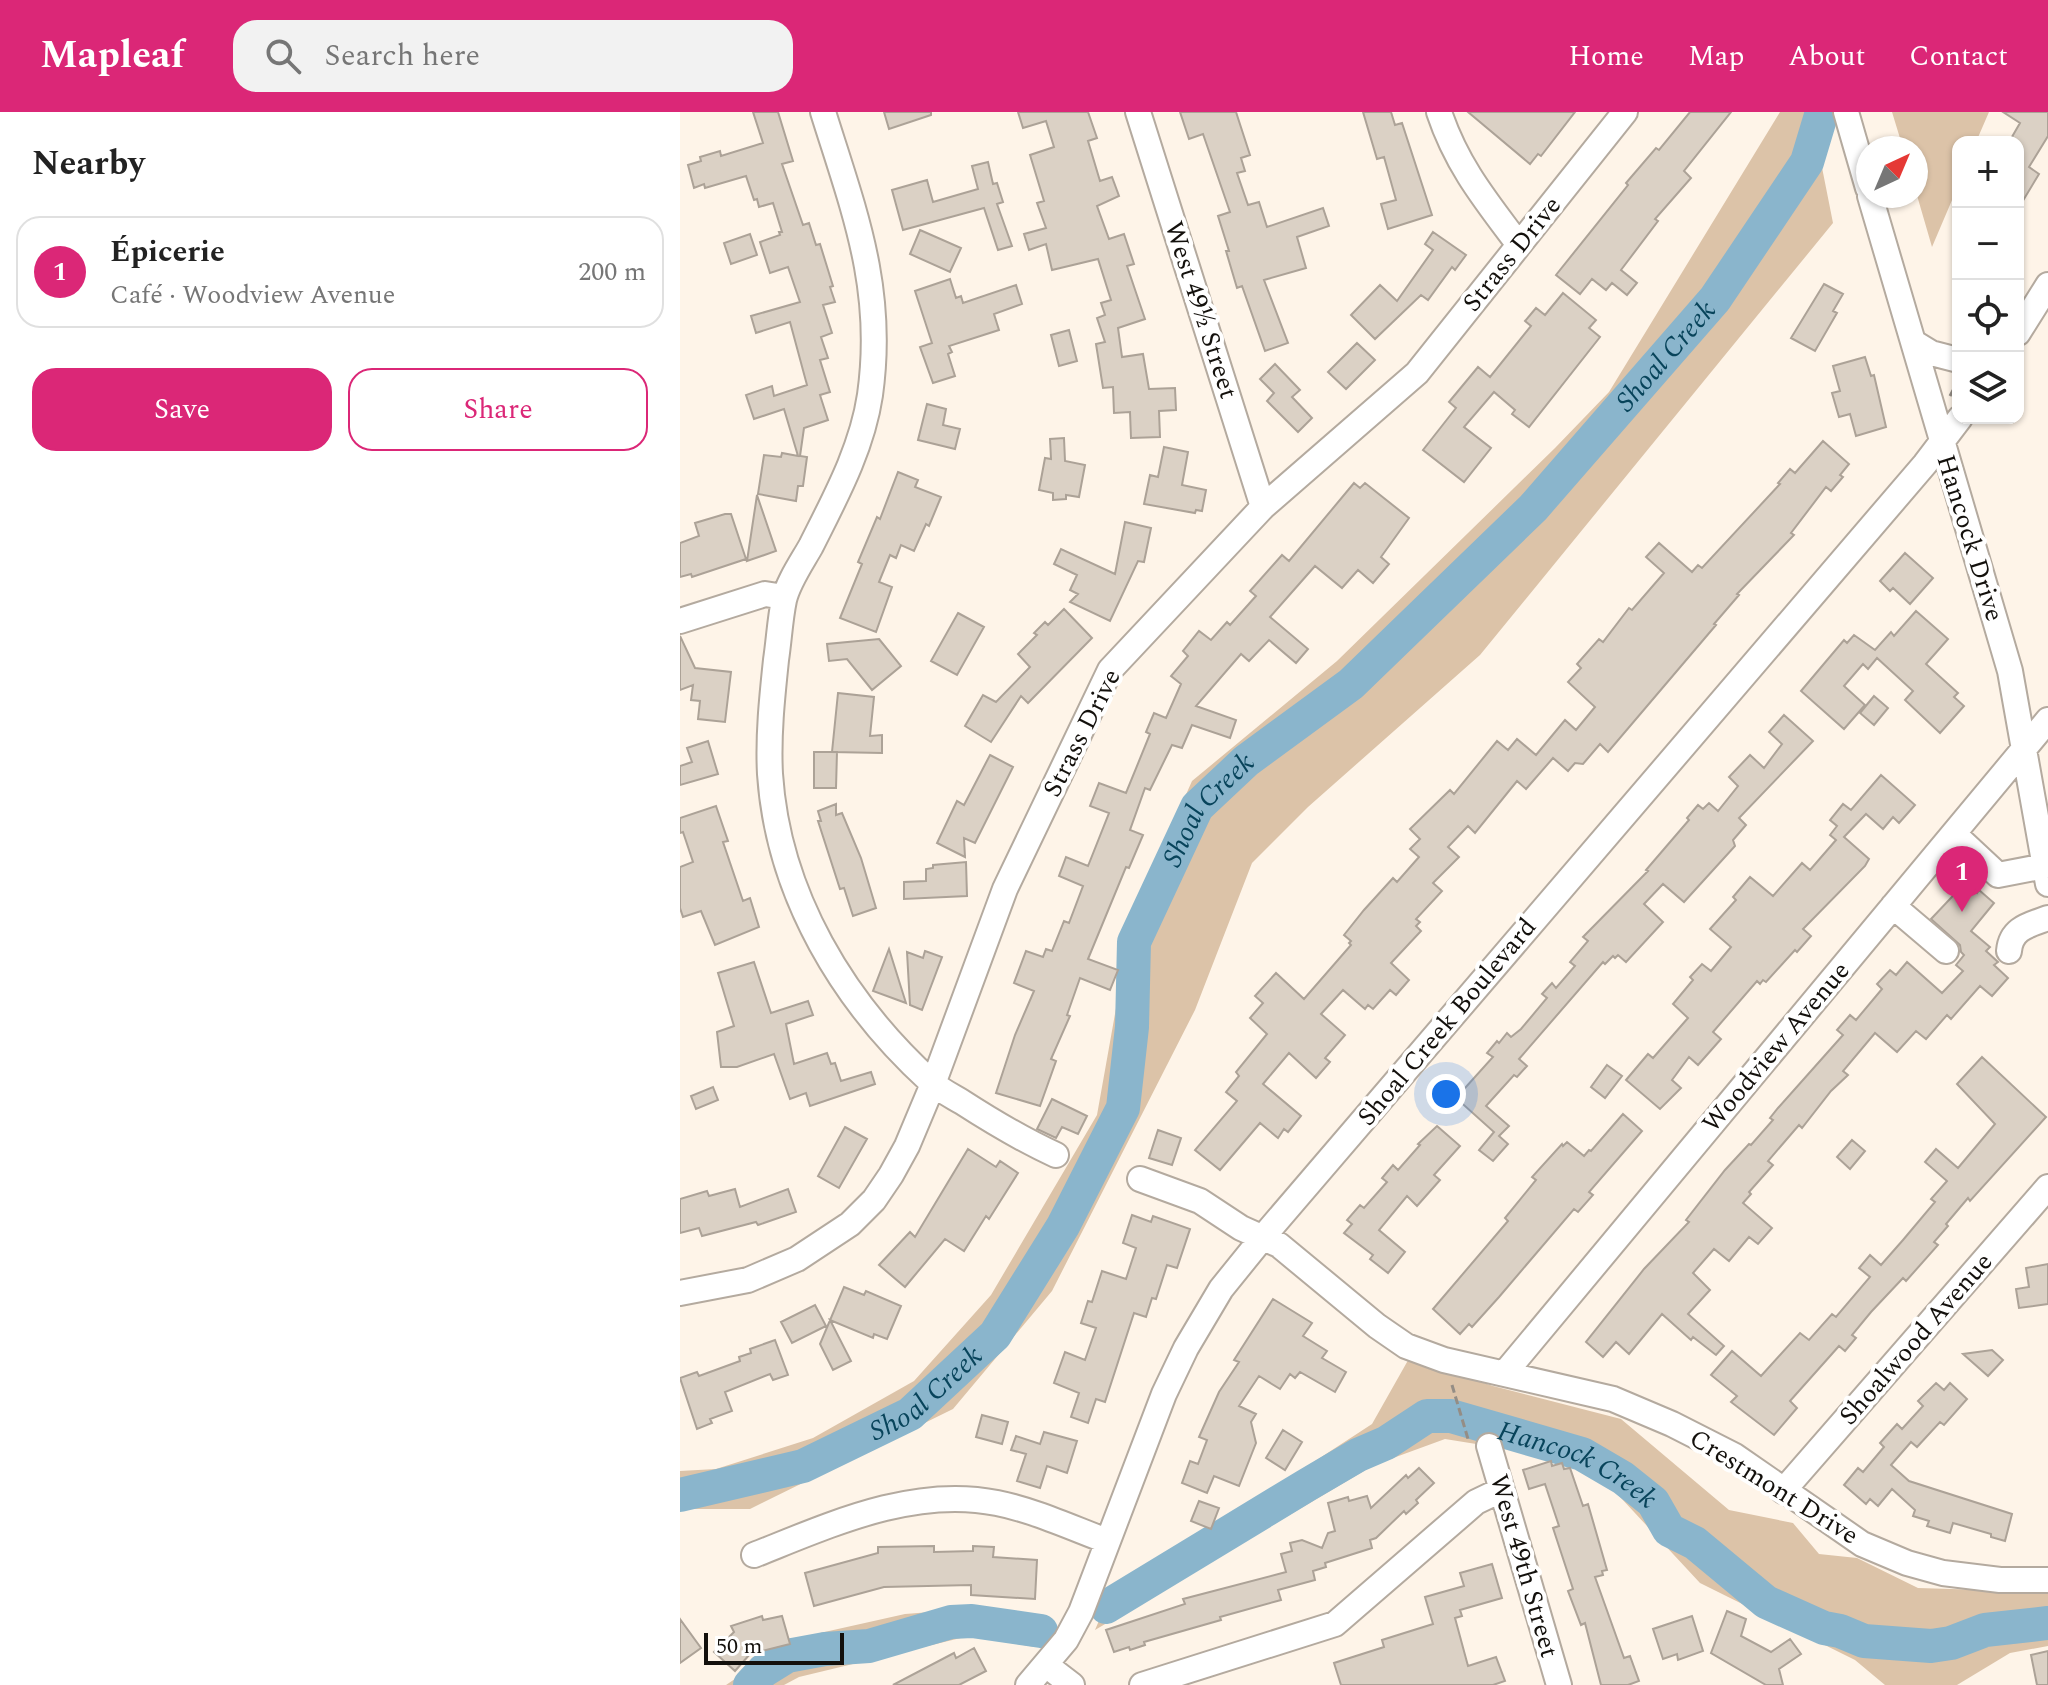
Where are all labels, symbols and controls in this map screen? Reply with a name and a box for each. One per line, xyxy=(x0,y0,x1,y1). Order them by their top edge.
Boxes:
search box xyxy=(233,20,793,92)
text: Mapleaf xyxy=(40,27,185,85)
text: Search here xyxy=(325,33,480,79)
icon: search xyxy=(261,34,305,78)
text: Home xyxy=(1568,35,1644,78)
text: Map xyxy=(1688,35,1744,78)
text: About xyxy=(1788,35,1865,78)
text: Contact xyxy=(1909,35,2008,78)
north arrow xyxy=(1856,136,1928,208)
map controls xyxy=(1952,136,2024,424)
button: + xyxy=(1952,136,2024,208)
text: Nearby xyxy=(32,138,145,190)
street label: Strass Drive xyxy=(1453,187,1571,321)
button: − xyxy=(1952,208,2024,280)
street label: West 49½ Street xyxy=(1153,216,1249,404)
text: Épicerie xyxy=(110,229,225,275)
text: 1 xyxy=(53,252,67,292)
text: 200 m xyxy=(578,252,646,292)
text: Café · Woodview Avenue xyxy=(110,275,395,315)
button: locate xyxy=(1952,280,2024,352)
water label: Shoal Creek xyxy=(1605,291,1726,421)
button: layers xyxy=(1952,352,2024,424)
button: Save xyxy=(32,368,332,451)
button: Share xyxy=(348,368,648,451)
street label: Hancock Drive xyxy=(1926,450,2014,626)
street label: Strass Drive xyxy=(1033,662,1131,804)
water label: Shoal Creek xyxy=(1151,742,1264,874)
pin: 1 xyxy=(1936,846,1988,912)
street label: Shoal Creek Boulevard xyxy=(1348,909,1546,1135)
street label: Woodview Avenue xyxy=(1692,953,1860,1141)
your location xyxy=(1426,1074,1466,1114)
street label: Shoalwood Avenue xyxy=(1829,1244,2003,1434)
water label: Shoal Creek xyxy=(862,1335,992,1452)
water label: Hancock Creek xyxy=(1493,1409,1667,1519)
street label: Crestmont Drive xyxy=(1682,1419,1866,1555)
street label: West 49th Street xyxy=(1479,1469,1569,1663)
scale bar xyxy=(704,1629,844,1665)
text: 50 m xyxy=(716,1630,762,1663)

